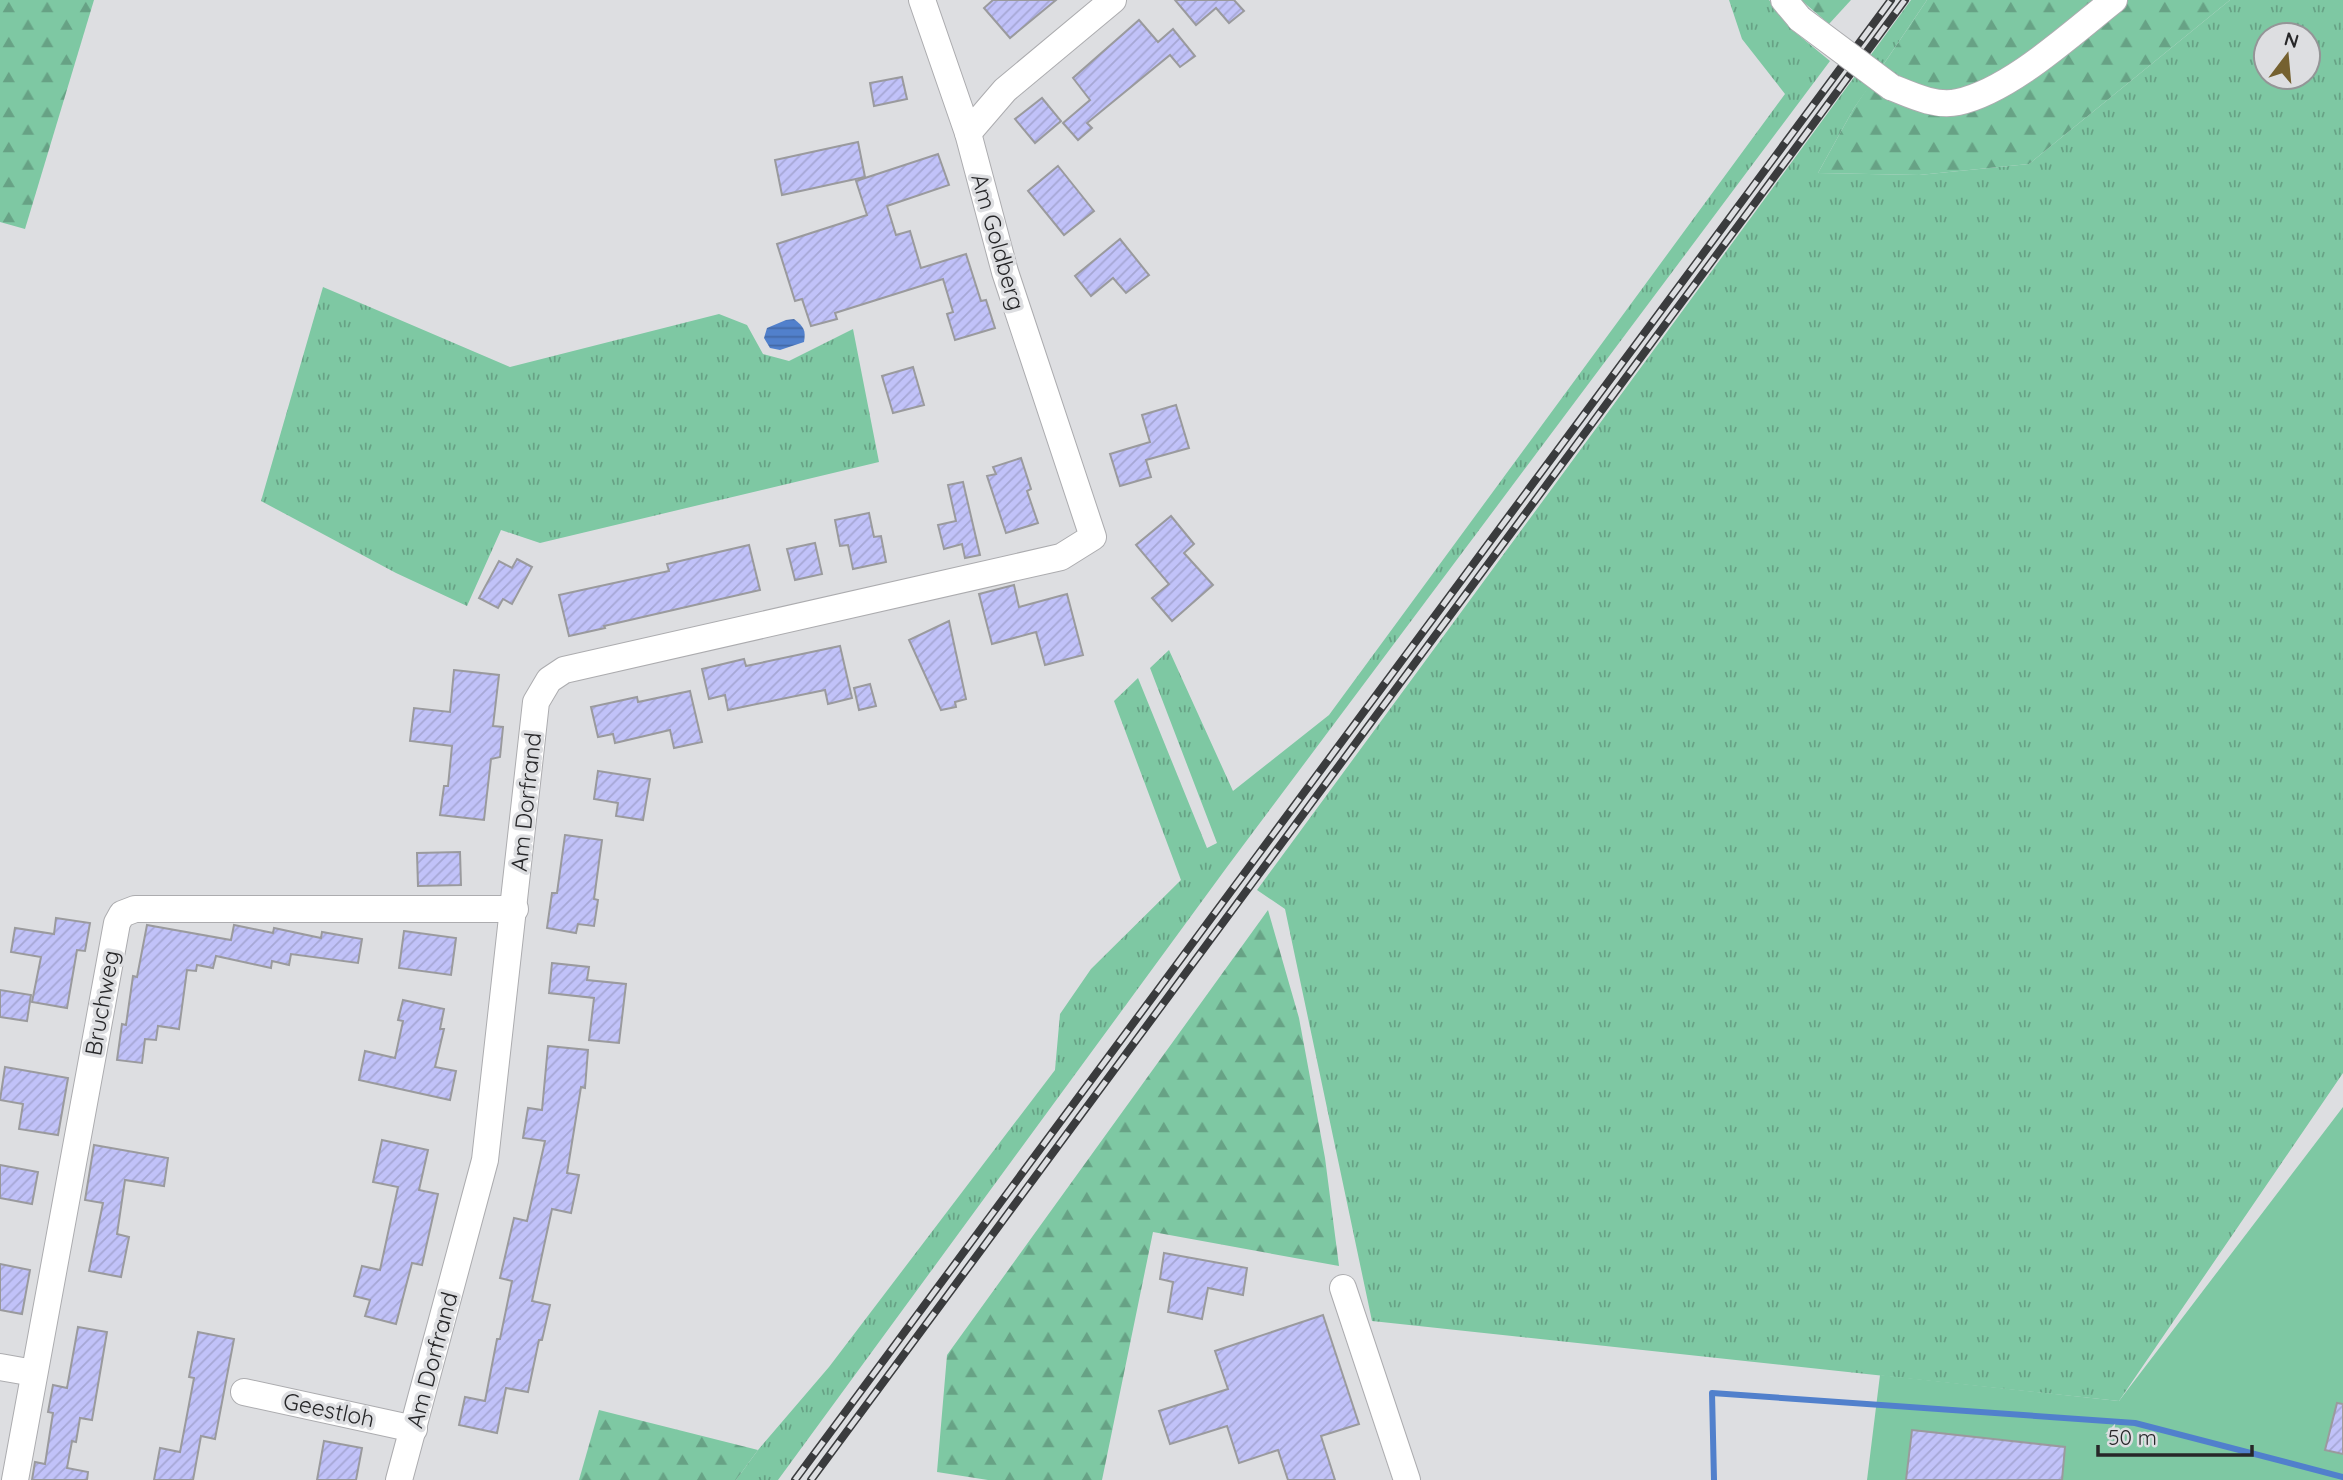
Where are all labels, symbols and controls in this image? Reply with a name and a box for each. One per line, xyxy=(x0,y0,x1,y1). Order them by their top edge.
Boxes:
north arrow xyxy=(2252,21,2322,91)
text: N xyxy=(2282,26,2302,53)
street label: Am Goldberg xyxy=(965,170,1032,314)
street label: Am Dorfrand xyxy=(504,731,547,873)
street label: Bruchweg xyxy=(78,948,125,1058)
street label: Am Dorfrand xyxy=(399,1289,464,1431)
street label: Geestloh xyxy=(281,1386,377,1433)
scale bar xyxy=(2098,1414,2252,1458)
text: 50 m xyxy=(2108,1424,2157,1450)

